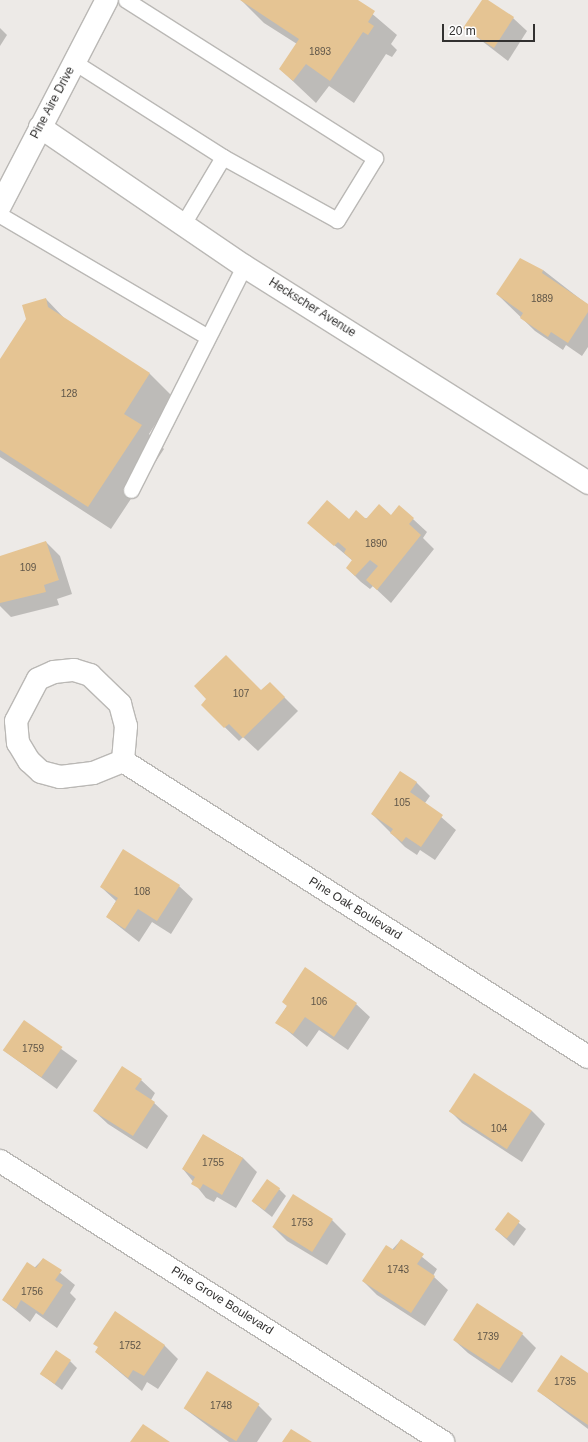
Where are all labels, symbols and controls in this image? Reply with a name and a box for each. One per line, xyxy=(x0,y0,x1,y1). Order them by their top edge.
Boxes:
scale bar xyxy=(444,16,537,42)
text: 20 m xyxy=(449,24,476,38)
house number: 1893 xyxy=(309,46,331,58)
street label: Pine Aire Drive xyxy=(28,64,78,142)
street label: Heckscher Avenue xyxy=(266,275,358,341)
house number: 1889 xyxy=(531,293,553,305)
house number: 128 xyxy=(61,388,77,400)
house number: 1890 xyxy=(365,538,387,550)
house number: 109 xyxy=(20,562,36,574)
house number: 107 xyxy=(233,688,249,700)
house number: 105 xyxy=(394,797,410,809)
street label: Pine Oak Boulevard xyxy=(306,875,404,943)
house number: 108 xyxy=(134,886,150,898)
house number: 106 xyxy=(311,996,327,1008)
house number: 1759 xyxy=(22,1043,44,1055)
house number: 104 xyxy=(491,1123,507,1135)
house number: 1755 xyxy=(202,1157,224,1169)
house number: 1753 xyxy=(291,1217,313,1229)
street label: Pine Grove Boulevard xyxy=(168,1264,276,1338)
house number: 1743 xyxy=(387,1264,409,1276)
house number: 1756 xyxy=(21,1286,43,1298)
house number: 1739 xyxy=(477,1331,499,1343)
house number: 1752 xyxy=(119,1340,141,1352)
house number: 1735 xyxy=(554,1376,576,1388)
house number: 1748 xyxy=(210,1400,232,1412)

